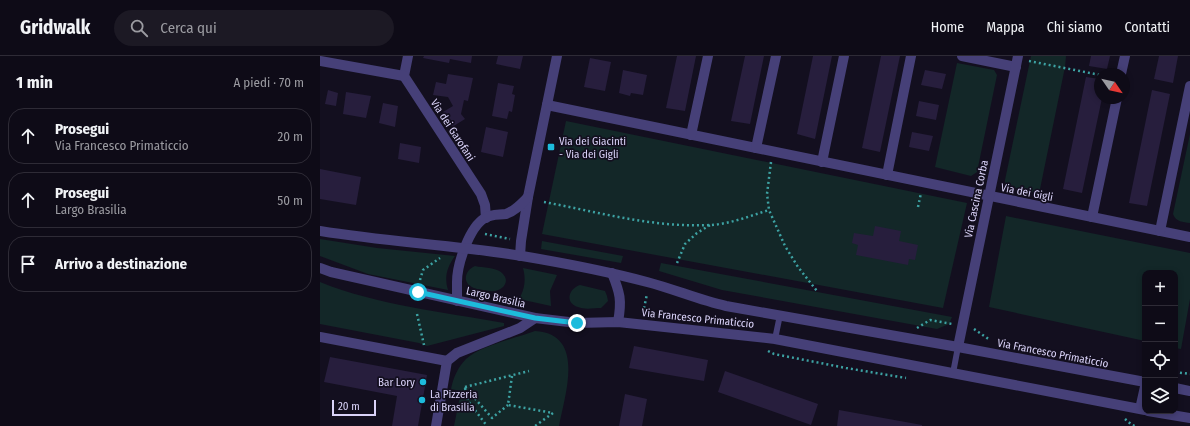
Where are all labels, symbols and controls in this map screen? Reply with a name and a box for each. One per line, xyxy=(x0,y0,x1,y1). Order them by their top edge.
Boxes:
search box xyxy=(114,10,394,46)
text: Gridwalk xyxy=(20,16,90,39)
icon: search xyxy=(128,17,150,39)
text: Cerca qui xyxy=(160,19,217,37)
text: Home xyxy=(931,19,964,36)
text: Mappa xyxy=(986,19,1025,36)
text: Chi siamo xyxy=(1047,19,1102,36)
text: Contatti xyxy=(1124,19,1170,36)
north arrow xyxy=(1094,68,1130,104)
text: 1 min xyxy=(16,72,53,93)
text: A piedi · 70 m xyxy=(233,75,304,90)
street label: Via dei Garofani xyxy=(428,97,478,164)
text: Prosegui xyxy=(55,120,109,138)
icon: ahead xyxy=(17,125,39,147)
text: 20 m xyxy=(277,129,303,144)
place label: Via dei Giacinti - Via dei Gigli xyxy=(559,135,626,161)
text: Via Francesco Primaticcio xyxy=(55,138,189,153)
marker: Via dei Giacinti - Via dei Gigli xyxy=(546,142,556,152)
street label: Via Cascina Corba xyxy=(962,159,991,239)
street label: Via dei Gigli xyxy=(1000,181,1054,204)
text: Prosegui xyxy=(55,184,109,202)
icon: ahead xyxy=(17,189,39,211)
text: 50 m xyxy=(277,193,303,208)
text: Largo Brasilia xyxy=(55,202,127,217)
icon: arrive xyxy=(17,253,39,275)
text: Arrivo a destinazione xyxy=(55,255,187,273)
map controls xyxy=(1142,270,1178,414)
button: + xyxy=(1142,270,1178,306)
route start xyxy=(409,283,427,301)
street label: Largo Brasilia xyxy=(465,284,527,311)
street label: Via Francesco Primaticcio xyxy=(641,306,755,331)
button: − xyxy=(1142,306,1178,342)
route end xyxy=(568,314,586,332)
street label: Via Francesco Primaticcio xyxy=(996,336,1110,371)
button: locate xyxy=(1142,342,1178,378)
place label: Bar Lory xyxy=(378,376,415,389)
marker: Bar Lory xyxy=(418,377,428,387)
button: layers xyxy=(1142,378,1178,414)
place label: La Pizzeria di Brasilia xyxy=(430,388,477,414)
marker: La Pizzeria di Brasilia xyxy=(417,395,427,405)
scale bar xyxy=(332,398,376,417)
text: 20 m xyxy=(338,400,360,413)

